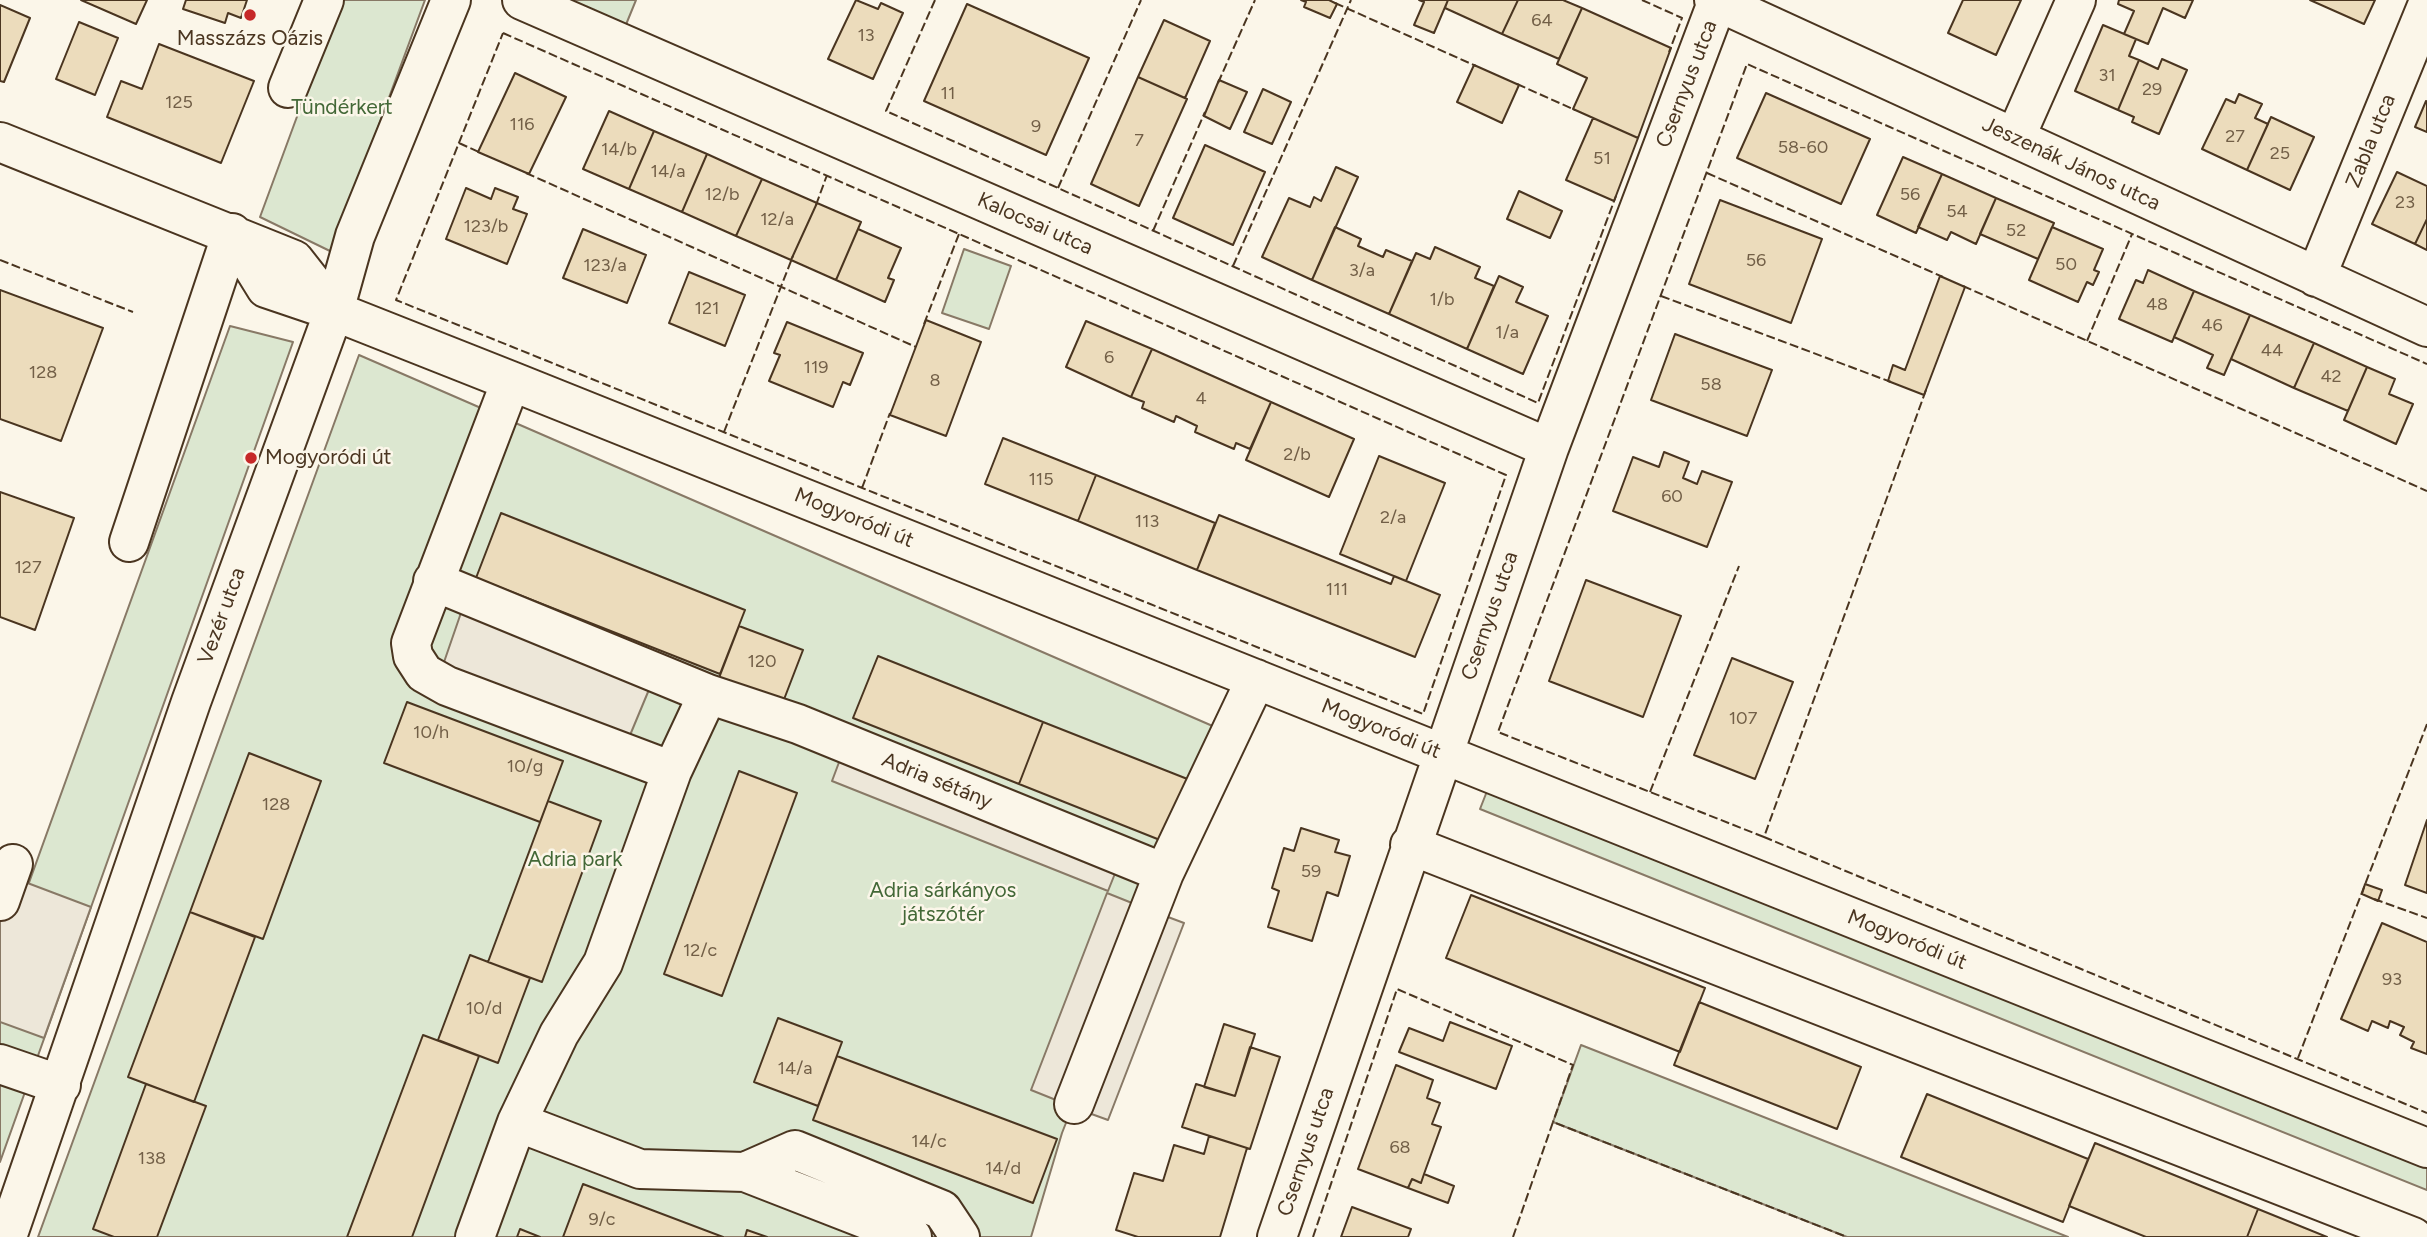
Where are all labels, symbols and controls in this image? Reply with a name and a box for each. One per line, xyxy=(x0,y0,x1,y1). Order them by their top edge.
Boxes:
marker: Masszázs Oázis xyxy=(242,7,258,23)
house number: 64 xyxy=(1531,10,1553,32)
street label: Csernyus utca xyxy=(1651,17,1723,151)
house number: 13 xyxy=(857,25,875,47)
place label: Masszázs Oázis xyxy=(177,26,323,52)
house number: 31 xyxy=(2098,65,2116,87)
house number: 29 xyxy=(2142,79,2162,101)
house number: 11 xyxy=(941,83,955,105)
street label: Zabla utca xyxy=(2341,91,2401,191)
house number: 125 xyxy=(165,92,193,114)
park label: Tündérkert xyxy=(291,95,393,121)
street label: Jeszenák János utca xyxy=(1978,112,2164,216)
house number: 116 xyxy=(509,114,535,136)
house number: 9 xyxy=(1031,116,1041,138)
house number: 27 xyxy=(2225,126,2245,148)
house number: 7 xyxy=(1134,130,1144,152)
house number: 58-60 xyxy=(1778,137,1828,159)
house number: 14/b xyxy=(601,139,637,161)
house number: 25 xyxy=(2270,143,2290,165)
house number: 51 xyxy=(1593,148,1611,170)
house number: 14/a xyxy=(651,161,685,183)
house number: 12/b xyxy=(704,184,740,206)
house number: 56 xyxy=(1900,184,1920,206)
street label: Kalocsai utca xyxy=(973,187,1097,261)
house number: 23 xyxy=(2395,192,2415,214)
house number: 54 xyxy=(1946,201,1968,223)
house number: 12/a xyxy=(760,209,794,231)
house number: 123/b xyxy=(464,216,508,238)
house number: 52 xyxy=(2006,220,2026,242)
house number: 56 xyxy=(1746,250,1766,272)
house number: 50 xyxy=(2055,254,2077,276)
house number: 123/a xyxy=(583,255,627,277)
house number: 3/a xyxy=(1349,260,1375,282)
house number: 1/b xyxy=(1430,289,1454,311)
house number: 48 xyxy=(2146,294,2168,316)
house number: 121 xyxy=(695,298,719,320)
house number: 46 xyxy=(2201,315,2223,337)
house number: 1/a xyxy=(1495,322,1519,344)
house number: 44 xyxy=(2261,340,2283,362)
house number: 6 xyxy=(1104,347,1114,369)
house number: 119 xyxy=(803,357,829,379)
house number: 128 xyxy=(29,362,57,384)
house number: 42 xyxy=(2320,366,2342,388)
house number: 8 xyxy=(929,370,941,392)
house number: 58 xyxy=(1700,374,1722,396)
house number: 4 xyxy=(1195,388,1207,410)
house number: 2/b xyxy=(1283,444,1311,466)
place label: Mogyoródi út xyxy=(265,445,392,471)
marker: Mogyoródi út xyxy=(243,450,259,466)
house number: 115 xyxy=(1028,469,1054,491)
street label: Mogyoródi út xyxy=(791,483,917,553)
house number: 60 xyxy=(1661,486,1683,508)
house number: 2/a xyxy=(1380,507,1406,529)
house number: 113 xyxy=(1135,511,1159,533)
street label: Csernyus utca xyxy=(1456,548,1524,684)
house number: 127 xyxy=(14,557,42,579)
street label: Vezér utca xyxy=(193,564,251,668)
house number: 111 xyxy=(1326,579,1348,601)
house number: 120 xyxy=(747,651,777,673)
street label: Mogyoródi út xyxy=(1318,694,1444,764)
house number: 107 xyxy=(1729,708,1757,730)
house number: 10/h xyxy=(413,722,449,744)
street label: Adria sétány xyxy=(878,747,996,815)
house number: 10/g xyxy=(507,756,543,778)
house number: 128 xyxy=(262,794,290,816)
park label: Adria park xyxy=(528,847,622,873)
house number: 59 xyxy=(1301,861,1321,883)
park label: Adria sárkányos játszótér xyxy=(870,878,1016,928)
street label: Mogyoródi út xyxy=(1844,905,1970,975)
house number: 12/c xyxy=(683,940,717,962)
house number: 93 xyxy=(2382,969,2402,991)
house number: 10/d xyxy=(466,998,502,1020)
house number: 14/a xyxy=(778,1058,812,1080)
street label: Csernyus utca xyxy=(1272,1084,1340,1220)
house number: 14/c xyxy=(911,1131,947,1153)
house number: 68 xyxy=(1389,1137,1411,1159)
house number: 138 xyxy=(138,1148,166,1170)
house number: 14/d xyxy=(985,1158,1021,1180)
house number: 9/c xyxy=(589,1209,615,1231)

